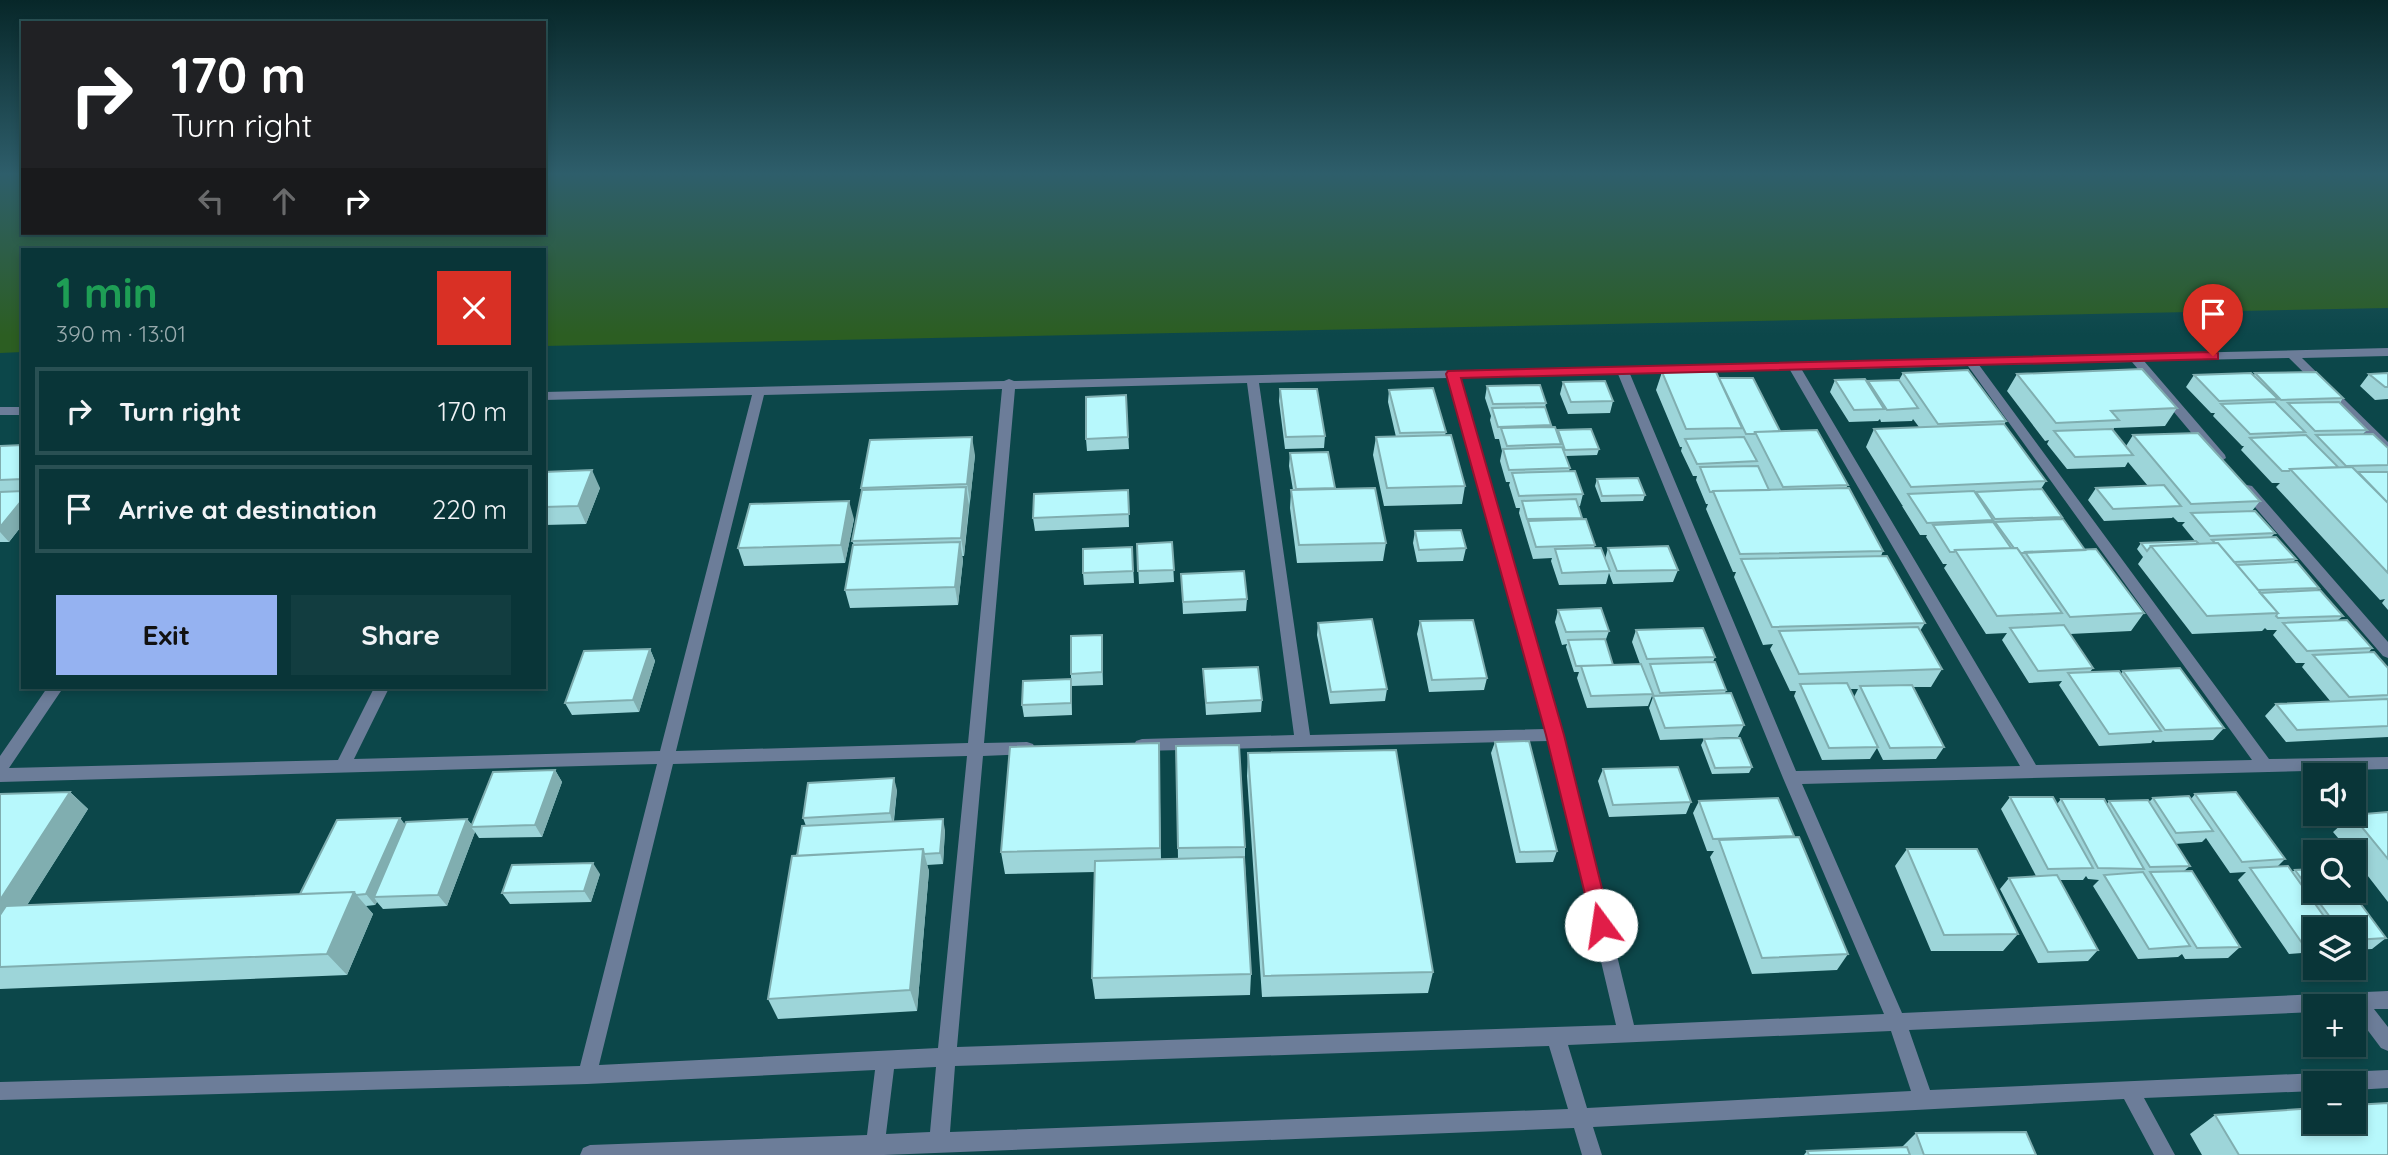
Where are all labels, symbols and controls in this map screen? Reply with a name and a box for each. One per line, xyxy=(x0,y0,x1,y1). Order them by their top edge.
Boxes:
text: 170 m xyxy=(171,44,306,105)
icon: right xyxy=(56,49,147,140)
text: Turn right xyxy=(171,105,312,145)
icon: left xyxy=(192,182,230,220)
icon: ahead xyxy=(265,182,303,220)
icon: right xyxy=(338,182,376,220)
text: 1 min xyxy=(56,266,158,319)
button: close xyxy=(437,271,511,345)
pin xyxy=(2183,284,2243,356)
icon: arrive xyxy=(2194,295,2232,333)
text: 390 m · 13:01 xyxy=(56,319,186,348)
icon: right xyxy=(60,392,98,430)
text: Turn right xyxy=(119,395,241,428)
text: 170 m xyxy=(438,395,507,428)
icon: arrive xyxy=(60,490,98,528)
text: Arrive at destination xyxy=(119,493,377,526)
text: 220 m xyxy=(432,493,507,526)
button: Exit xyxy=(56,595,277,675)
button: Share xyxy=(291,595,511,675)
map controls xyxy=(2303,763,2366,1134)
button: sound xyxy=(2303,763,2366,826)
button: search xyxy=(2303,840,2366,903)
position arrow xyxy=(1564,888,1638,962)
button: layers xyxy=(2303,917,2366,980)
button: + xyxy=(2303,994,2366,1057)
button: − xyxy=(2303,1071,2366,1134)

